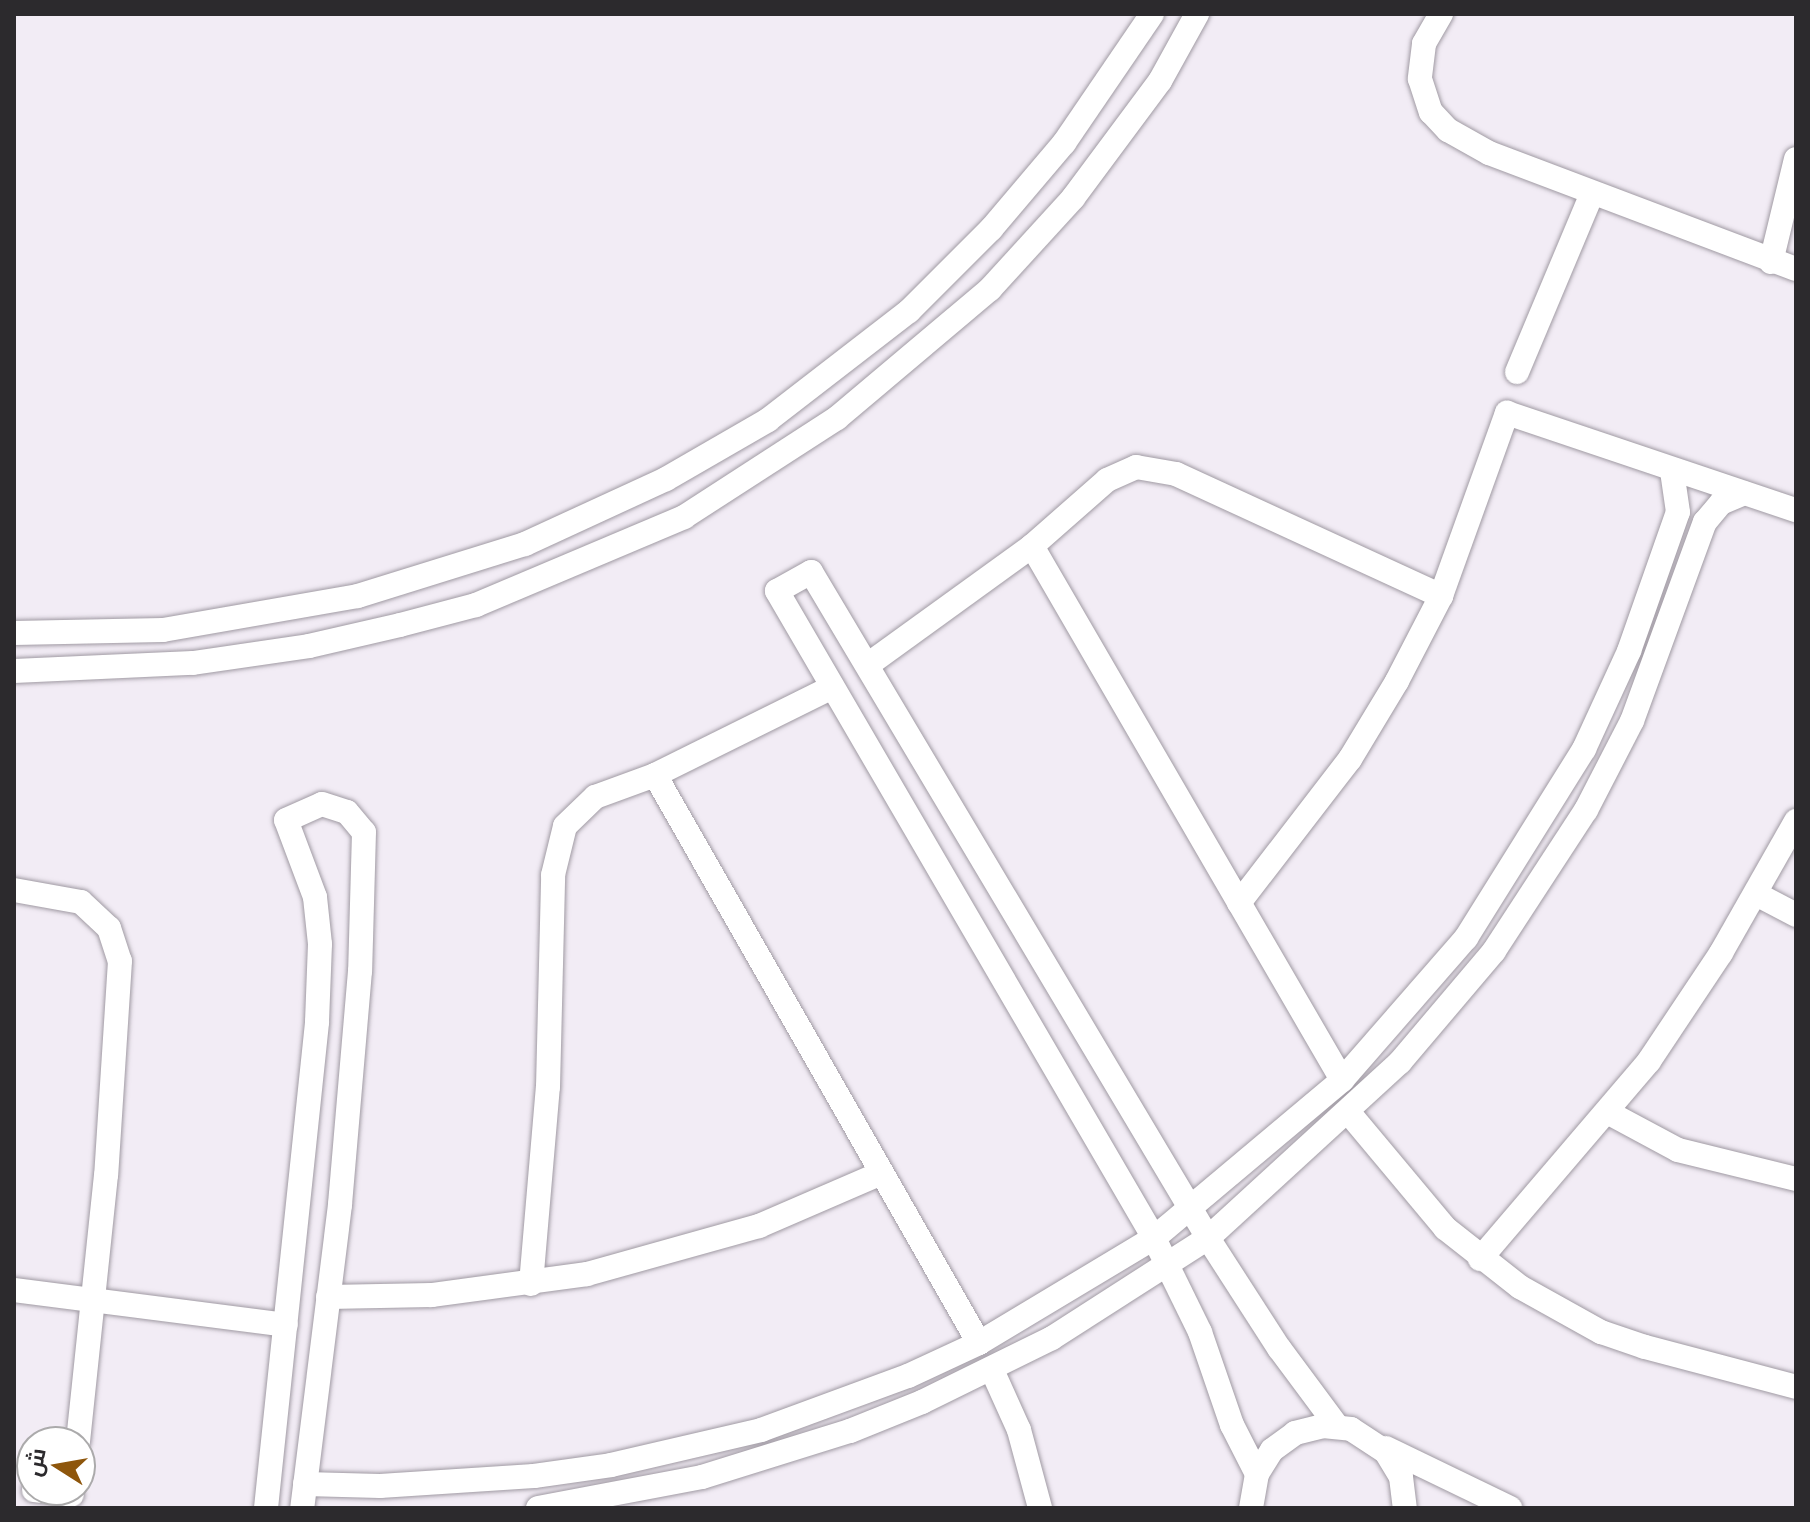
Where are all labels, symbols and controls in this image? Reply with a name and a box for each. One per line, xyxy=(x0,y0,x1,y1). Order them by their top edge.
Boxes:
north arrow xyxy=(16,1426,96,1506)
text: ش xyxy=(17,1445,52,1479)

